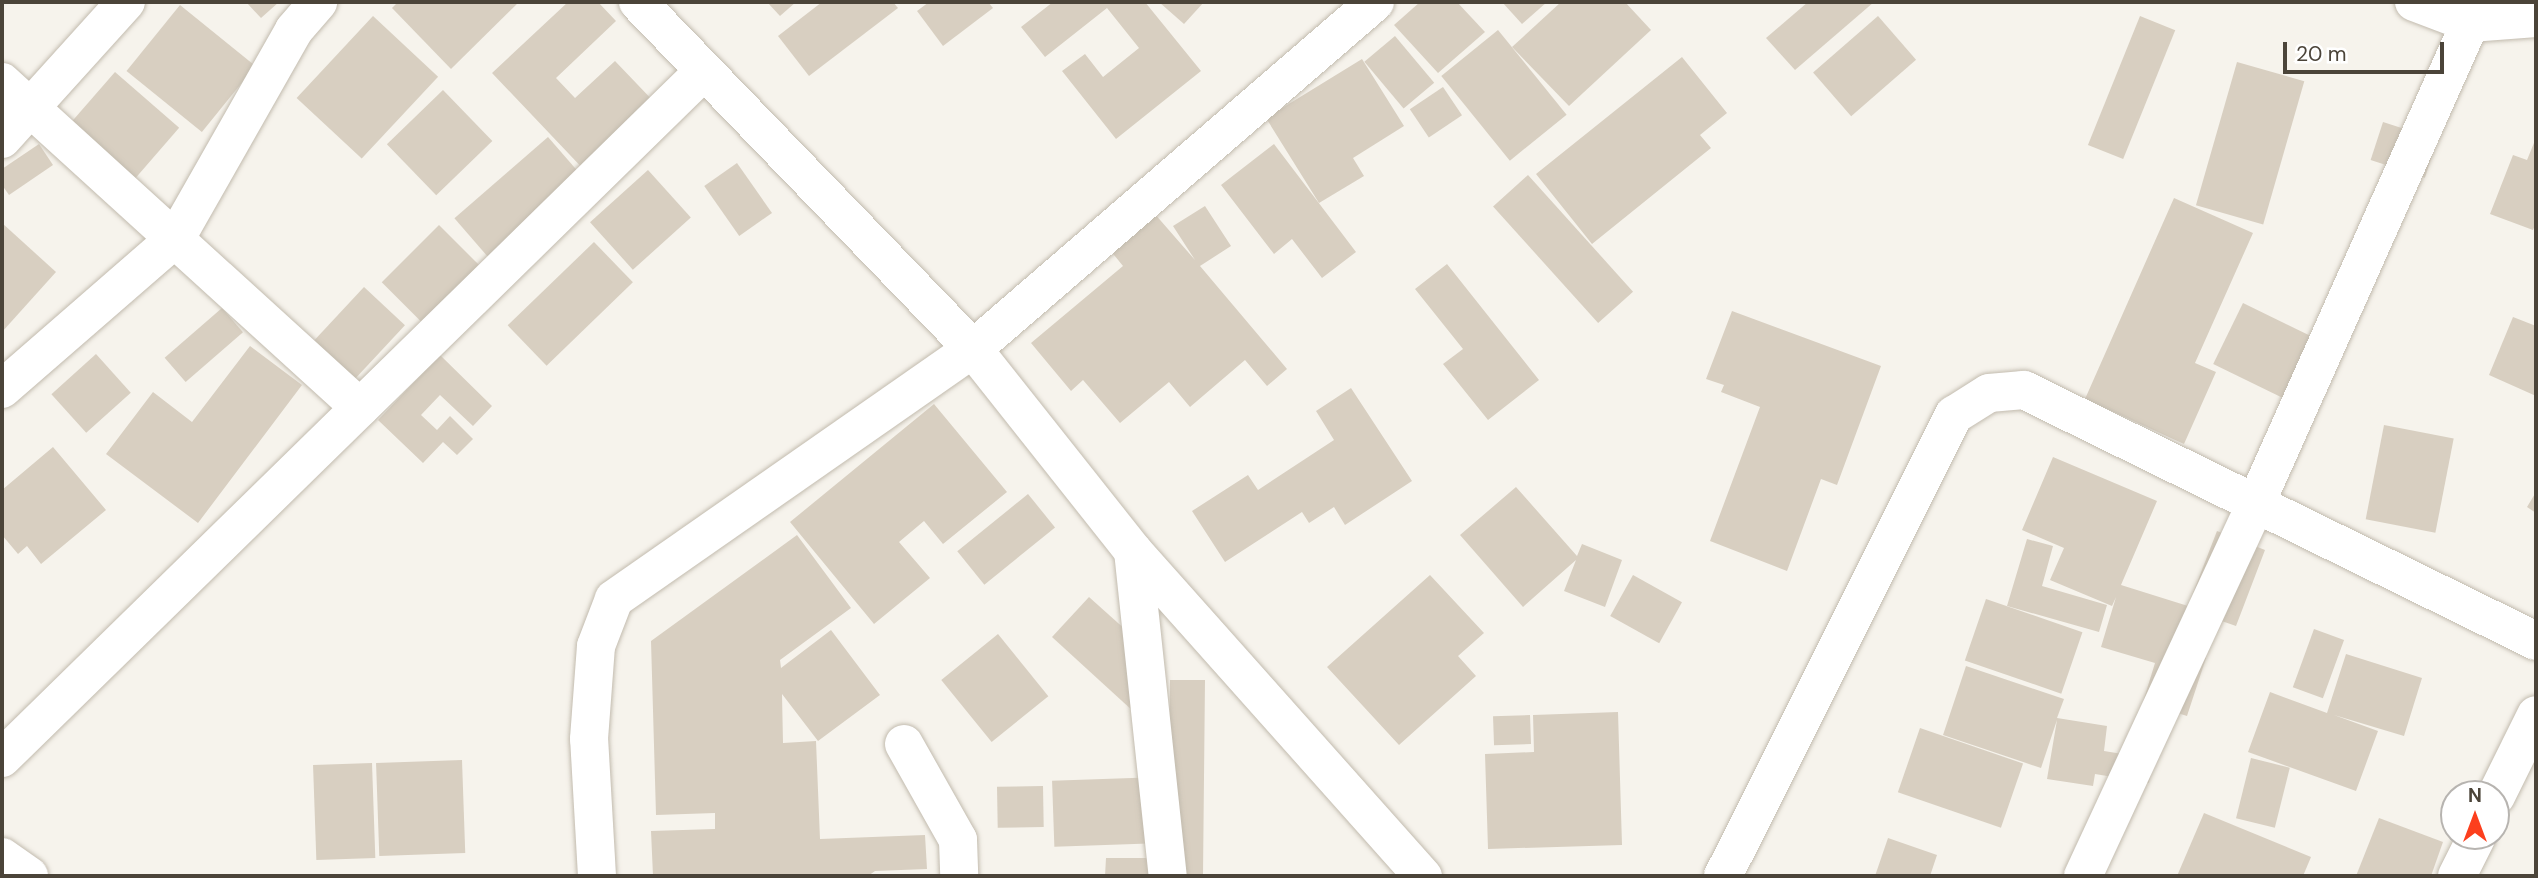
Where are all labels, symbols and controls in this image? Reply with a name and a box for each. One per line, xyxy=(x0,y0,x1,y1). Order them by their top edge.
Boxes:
scale bar xyxy=(2286,28,2447,72)
text: 20 m xyxy=(2296,40,2347,68)
north arrow xyxy=(2440,780,2510,850)
text: N xyxy=(2468,783,2482,808)

